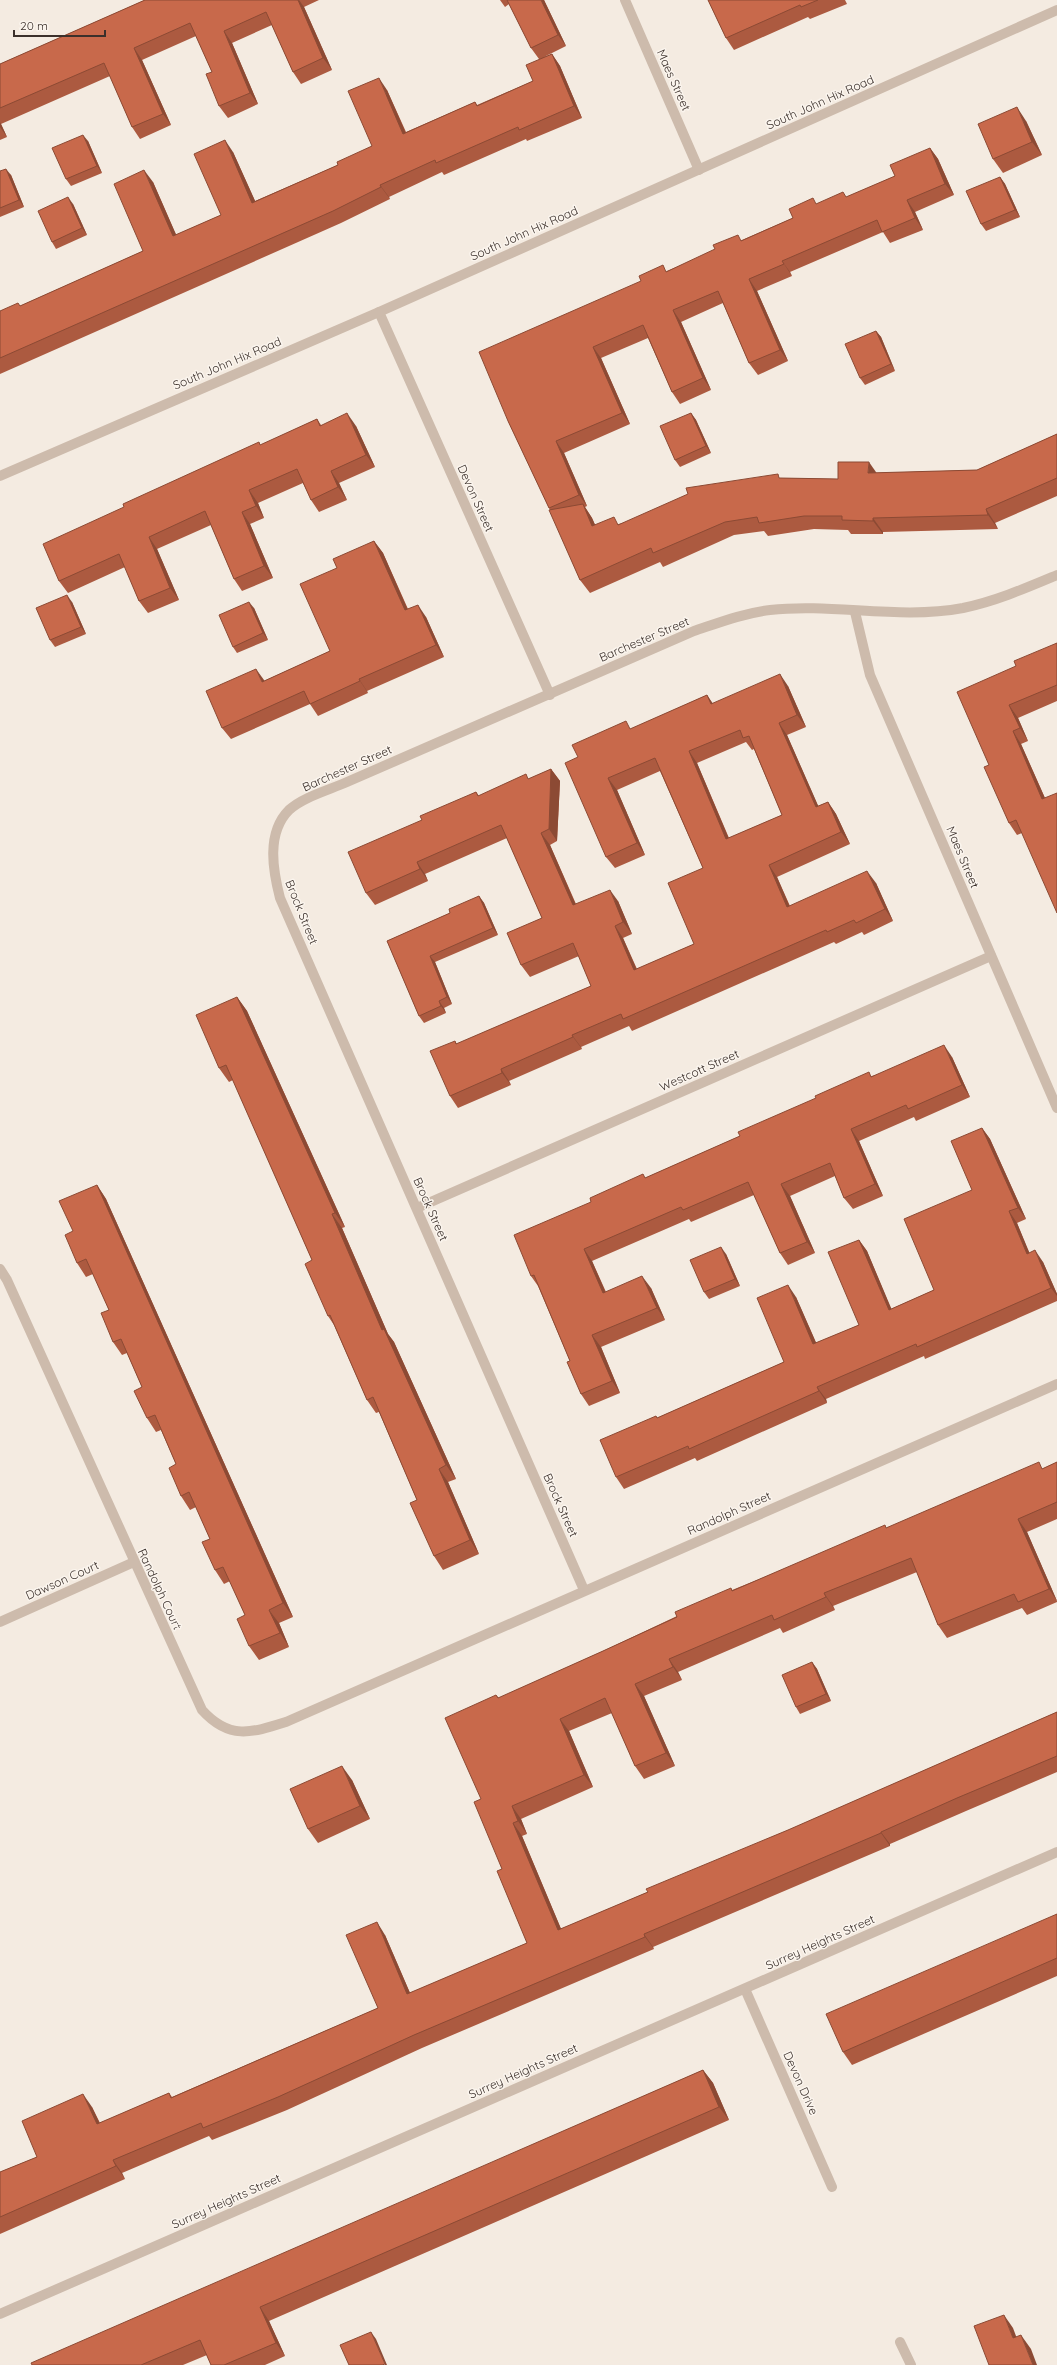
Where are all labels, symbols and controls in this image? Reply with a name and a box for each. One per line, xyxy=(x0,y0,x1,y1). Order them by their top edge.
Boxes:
scale bar xyxy=(14,12,105,38)
text: 20 m xyxy=(20,18,48,33)
street label: Maes Street xyxy=(654,47,694,113)
street label: South John Hix Road xyxy=(764,72,876,132)
street label: South John Hix Road xyxy=(468,203,580,263)
street label: South John Hix Road xyxy=(171,333,283,393)
street label: Devon Street xyxy=(455,462,497,534)
street label: Barchester Street xyxy=(597,613,691,665)
street label: Barchester Street xyxy=(300,742,394,794)
street label: Maes Street xyxy=(943,824,983,890)
street label: Brock Street xyxy=(282,878,322,946)
street label: Westcott Street xyxy=(657,1046,741,1094)
street label: Brock Street xyxy=(410,1175,452,1243)
street label: Brock Street xyxy=(540,1471,582,1539)
street label: Randolph Street xyxy=(685,1488,773,1538)
street label: Randolph Court xyxy=(135,1546,185,1632)
street label: Dawson Court xyxy=(23,1557,101,1603)
street label: Surrey Heights Street xyxy=(763,1911,877,1973)
street label: Surrey Heights Street xyxy=(466,2040,580,2102)
street label: Devon Drive xyxy=(780,2049,822,2117)
street label: Surrey Heights Street xyxy=(169,2170,283,2232)

